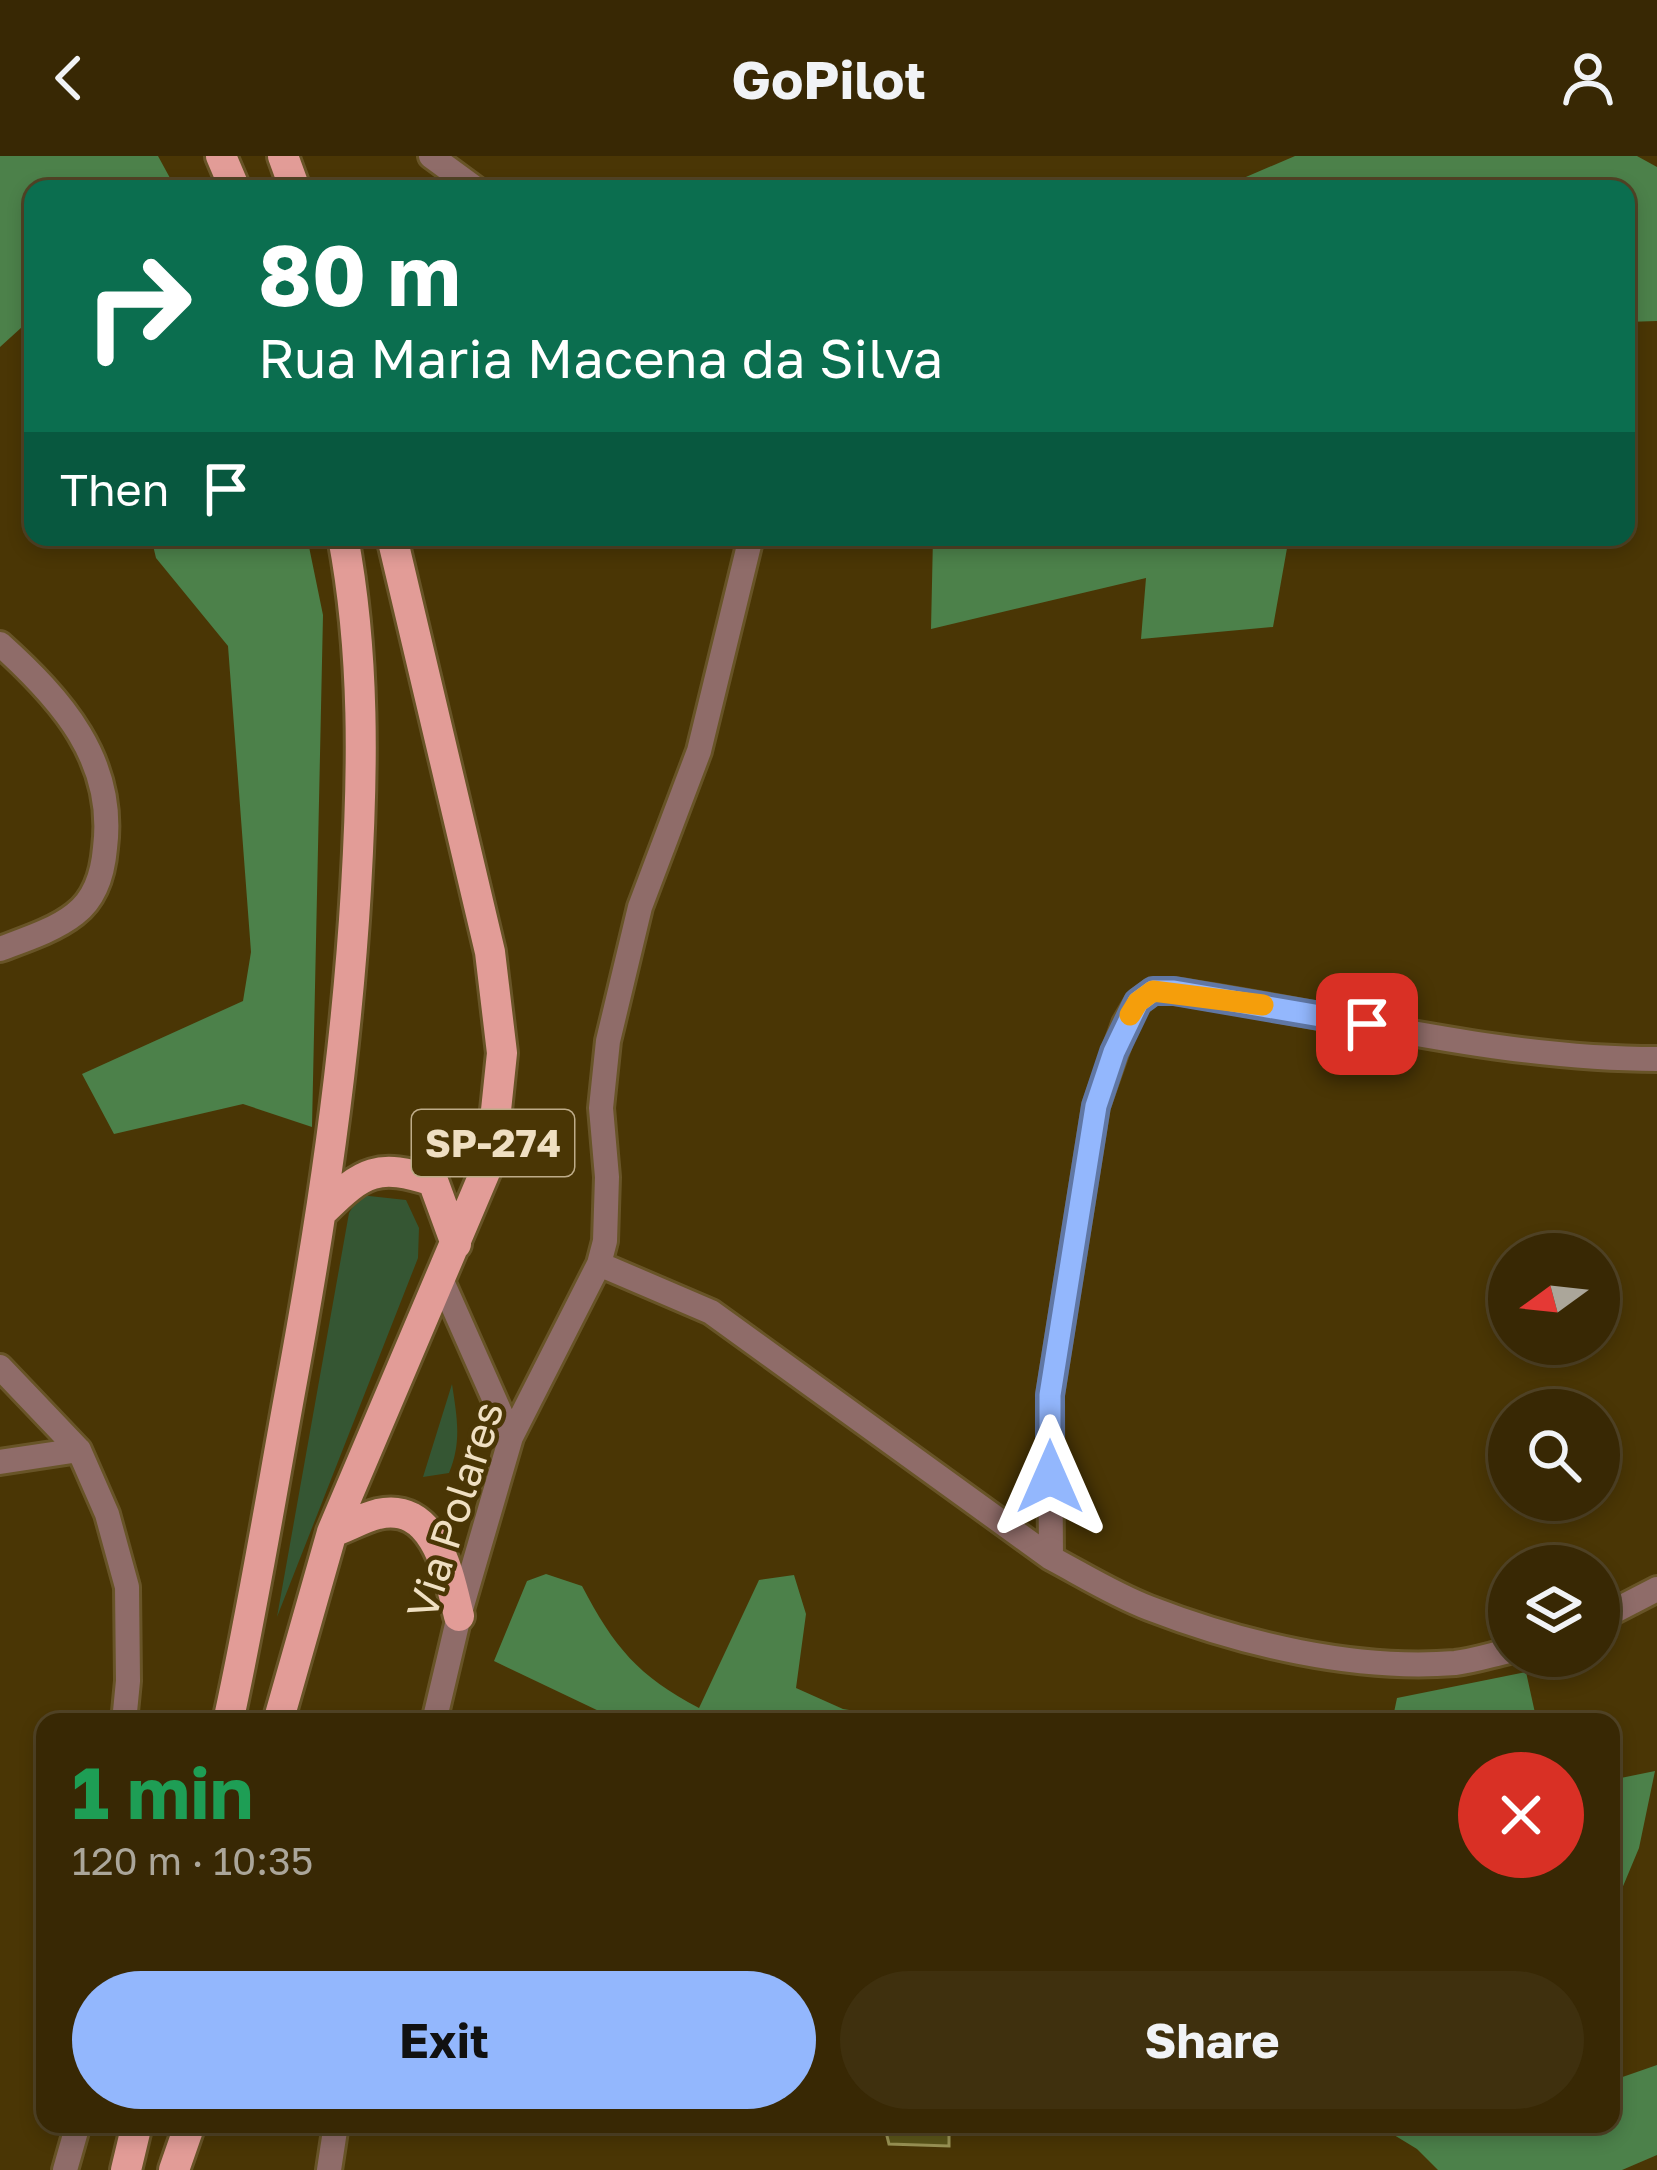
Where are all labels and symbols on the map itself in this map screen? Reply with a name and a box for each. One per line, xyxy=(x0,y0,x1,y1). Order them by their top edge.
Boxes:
pin xyxy=(1316,973,1418,1075)
road number: SP-274 xyxy=(412,1110,574,1176)
north arrow xyxy=(1488,1233,1620,1365)
street label: Via Polares xyxy=(395,1395,513,1625)
position arrow xyxy=(987,1414,1113,1540)

